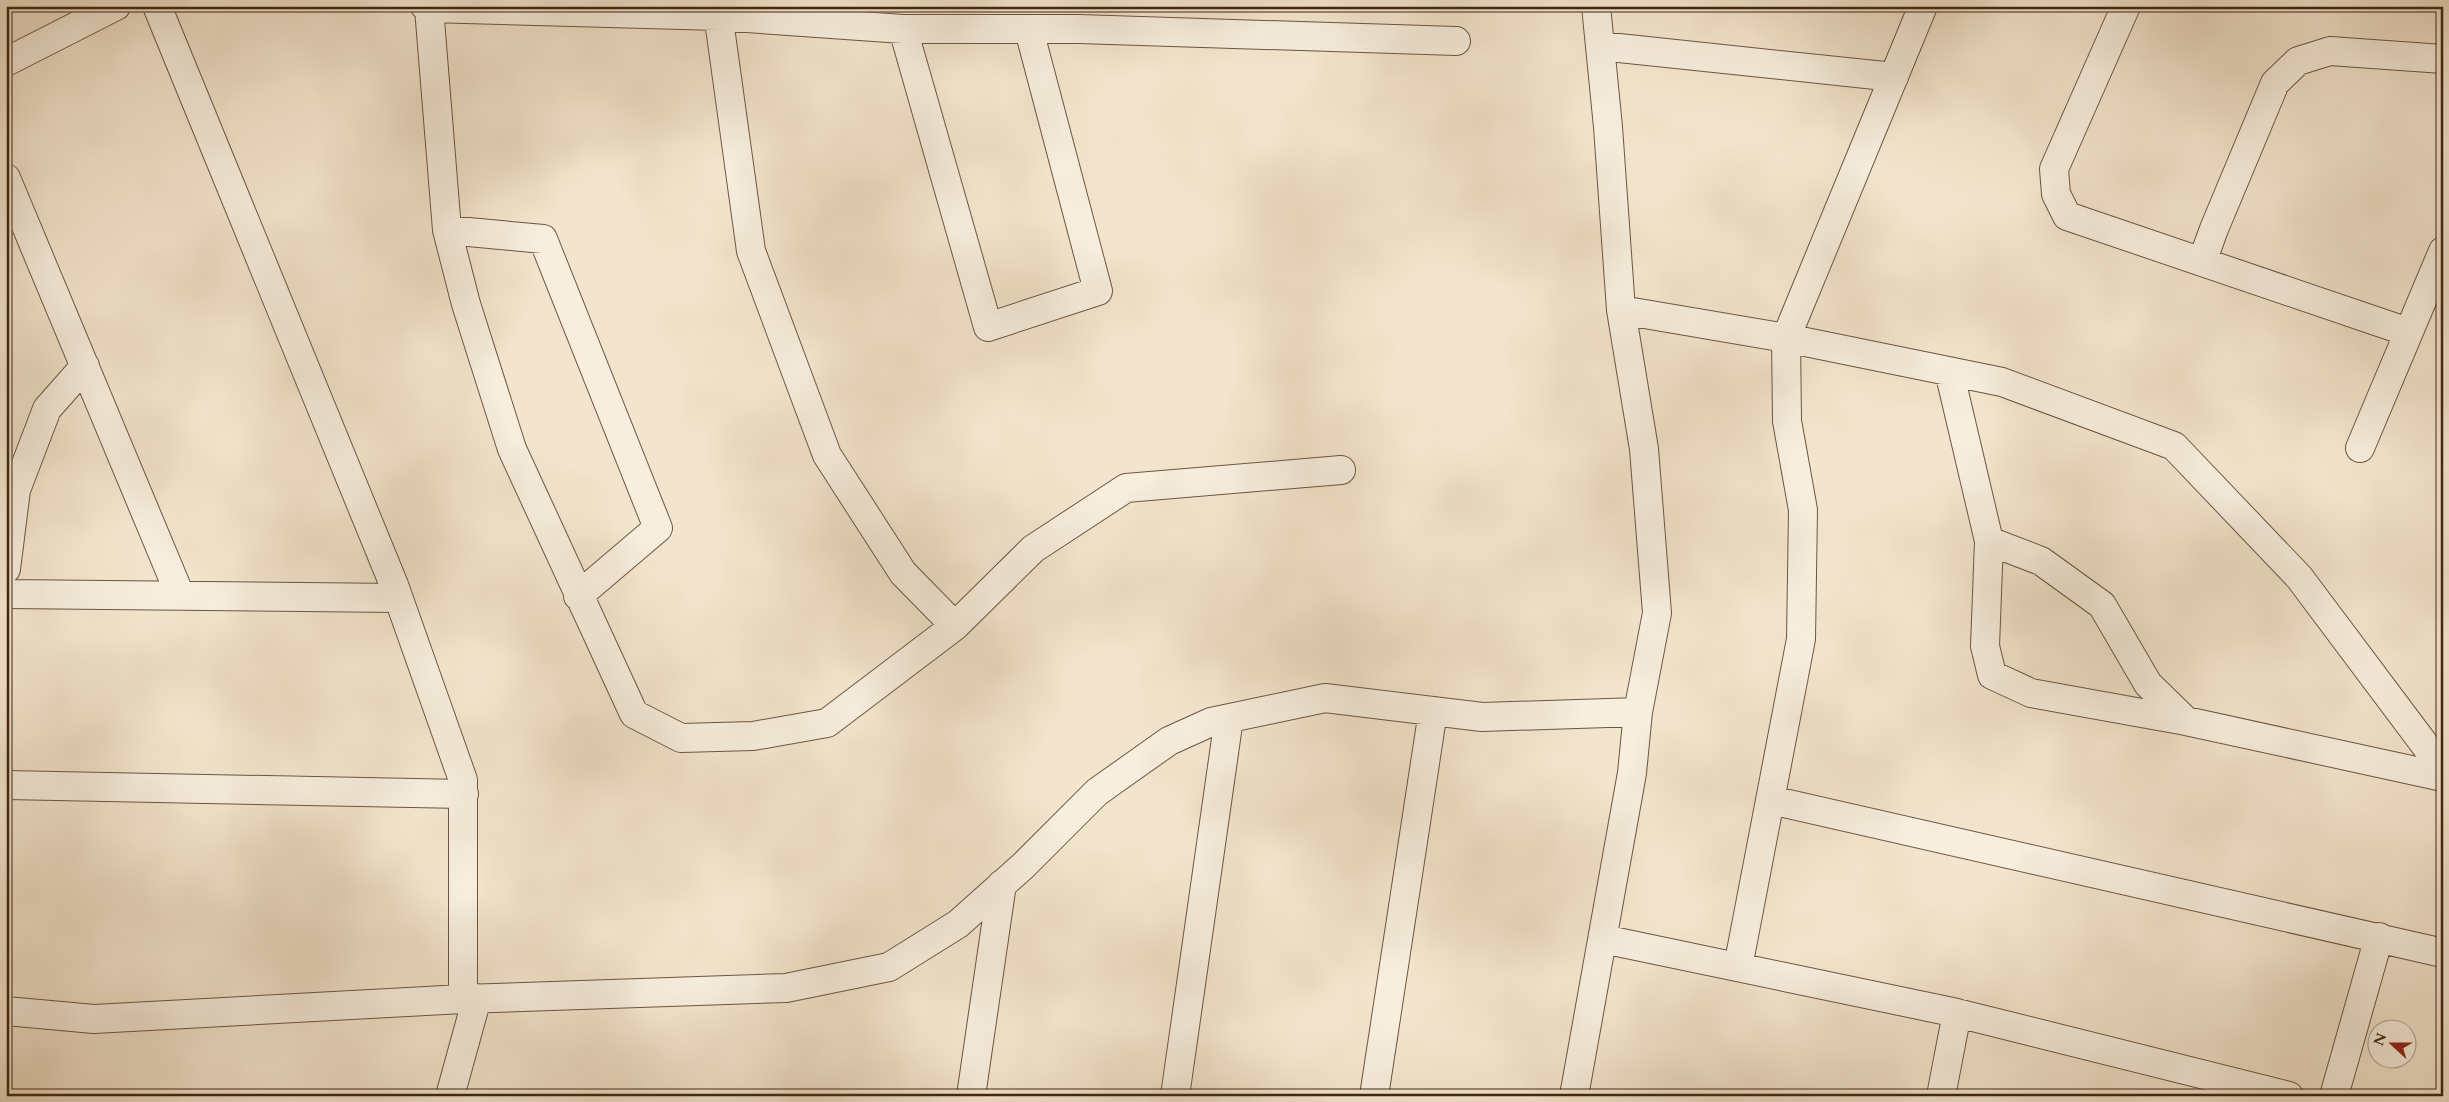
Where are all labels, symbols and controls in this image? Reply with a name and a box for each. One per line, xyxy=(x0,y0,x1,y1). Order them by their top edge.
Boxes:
north arrow xyxy=(2366,1020,2416,1070)
text: N xyxy=(2369,1030,2391,1049)

